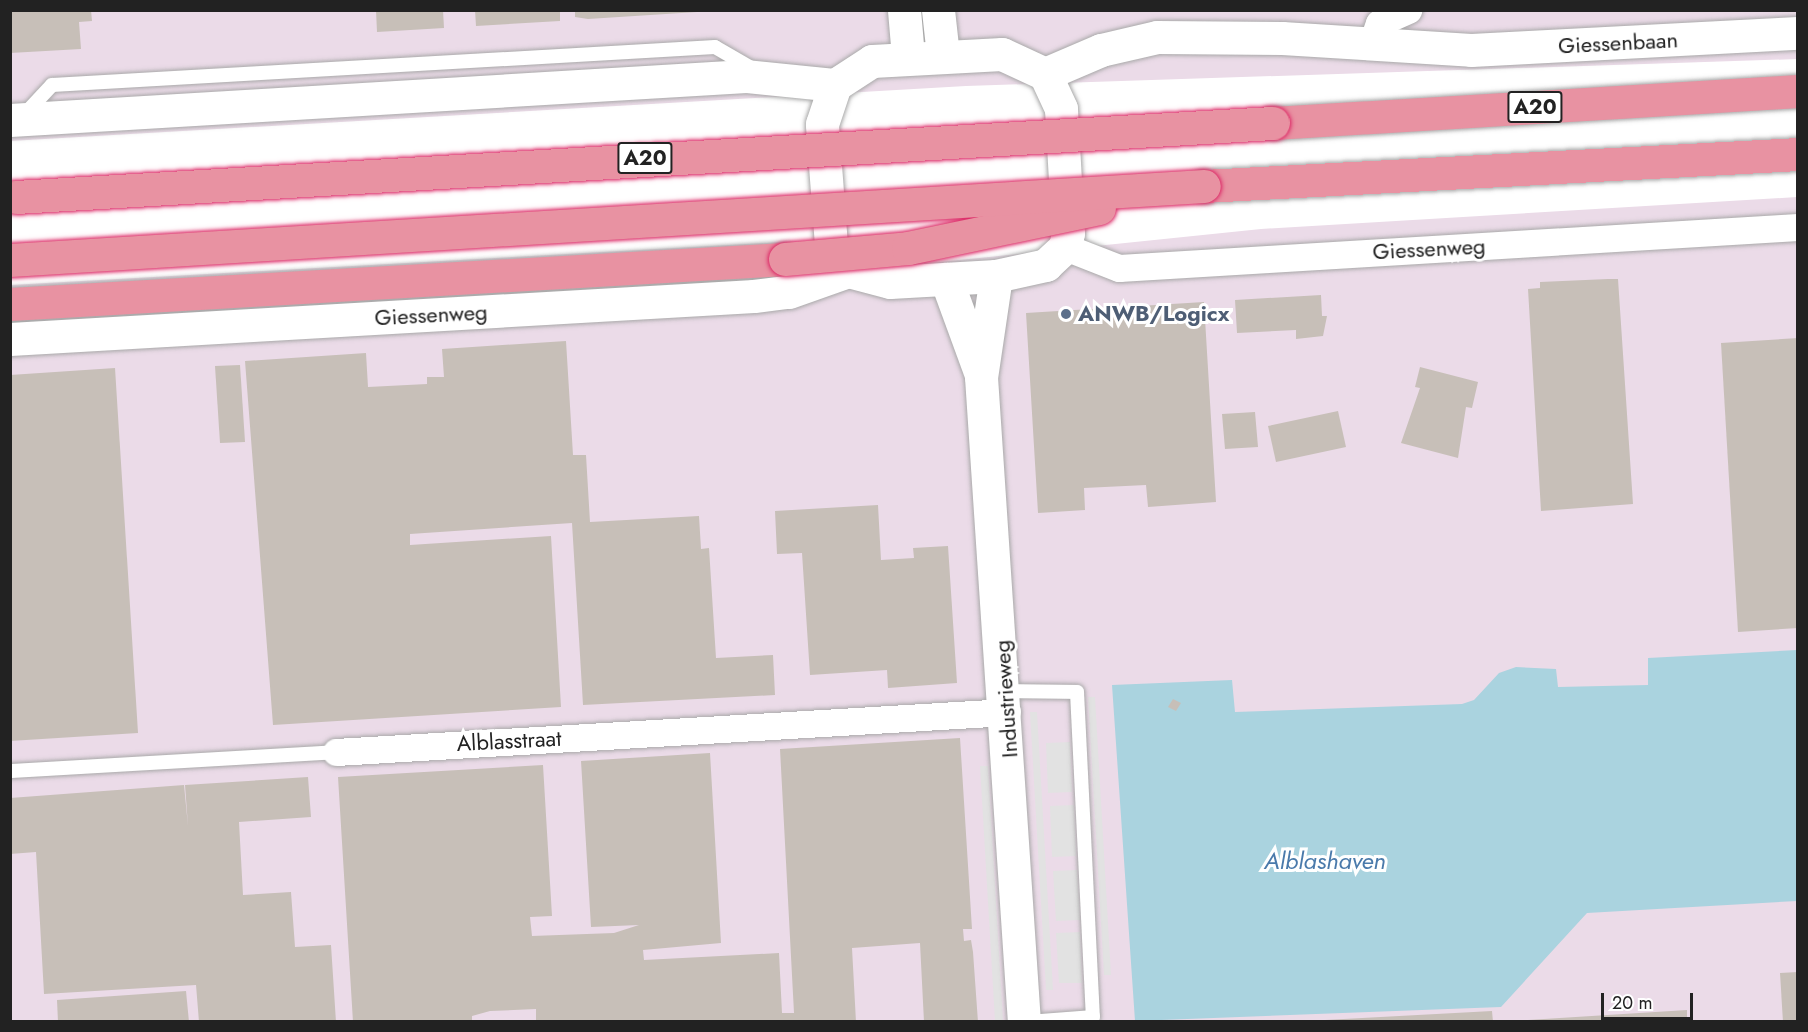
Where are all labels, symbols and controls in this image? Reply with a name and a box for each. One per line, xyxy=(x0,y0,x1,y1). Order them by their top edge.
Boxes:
street label: Giessenbaan xyxy=(1557,27,1679,59)
road number: A20 xyxy=(1506,89,1564,125)
road number: A20 xyxy=(616,140,674,176)
street label: Giessenweg xyxy=(1372,233,1486,265)
street label: Giessenweg xyxy=(374,299,488,331)
place label: ANWB/Logicx xyxy=(1078,301,1229,327)
marker: ANWB/Logicx xyxy=(1059,307,1073,321)
street label: Industrieweg xyxy=(989,639,1023,759)
street label: Alblasstraat xyxy=(456,725,562,757)
water label: Alblashaven xyxy=(1264,847,1386,875)
scale bar xyxy=(1604,981,1696,1019)
text: 20 m xyxy=(1612,990,1652,1016)

